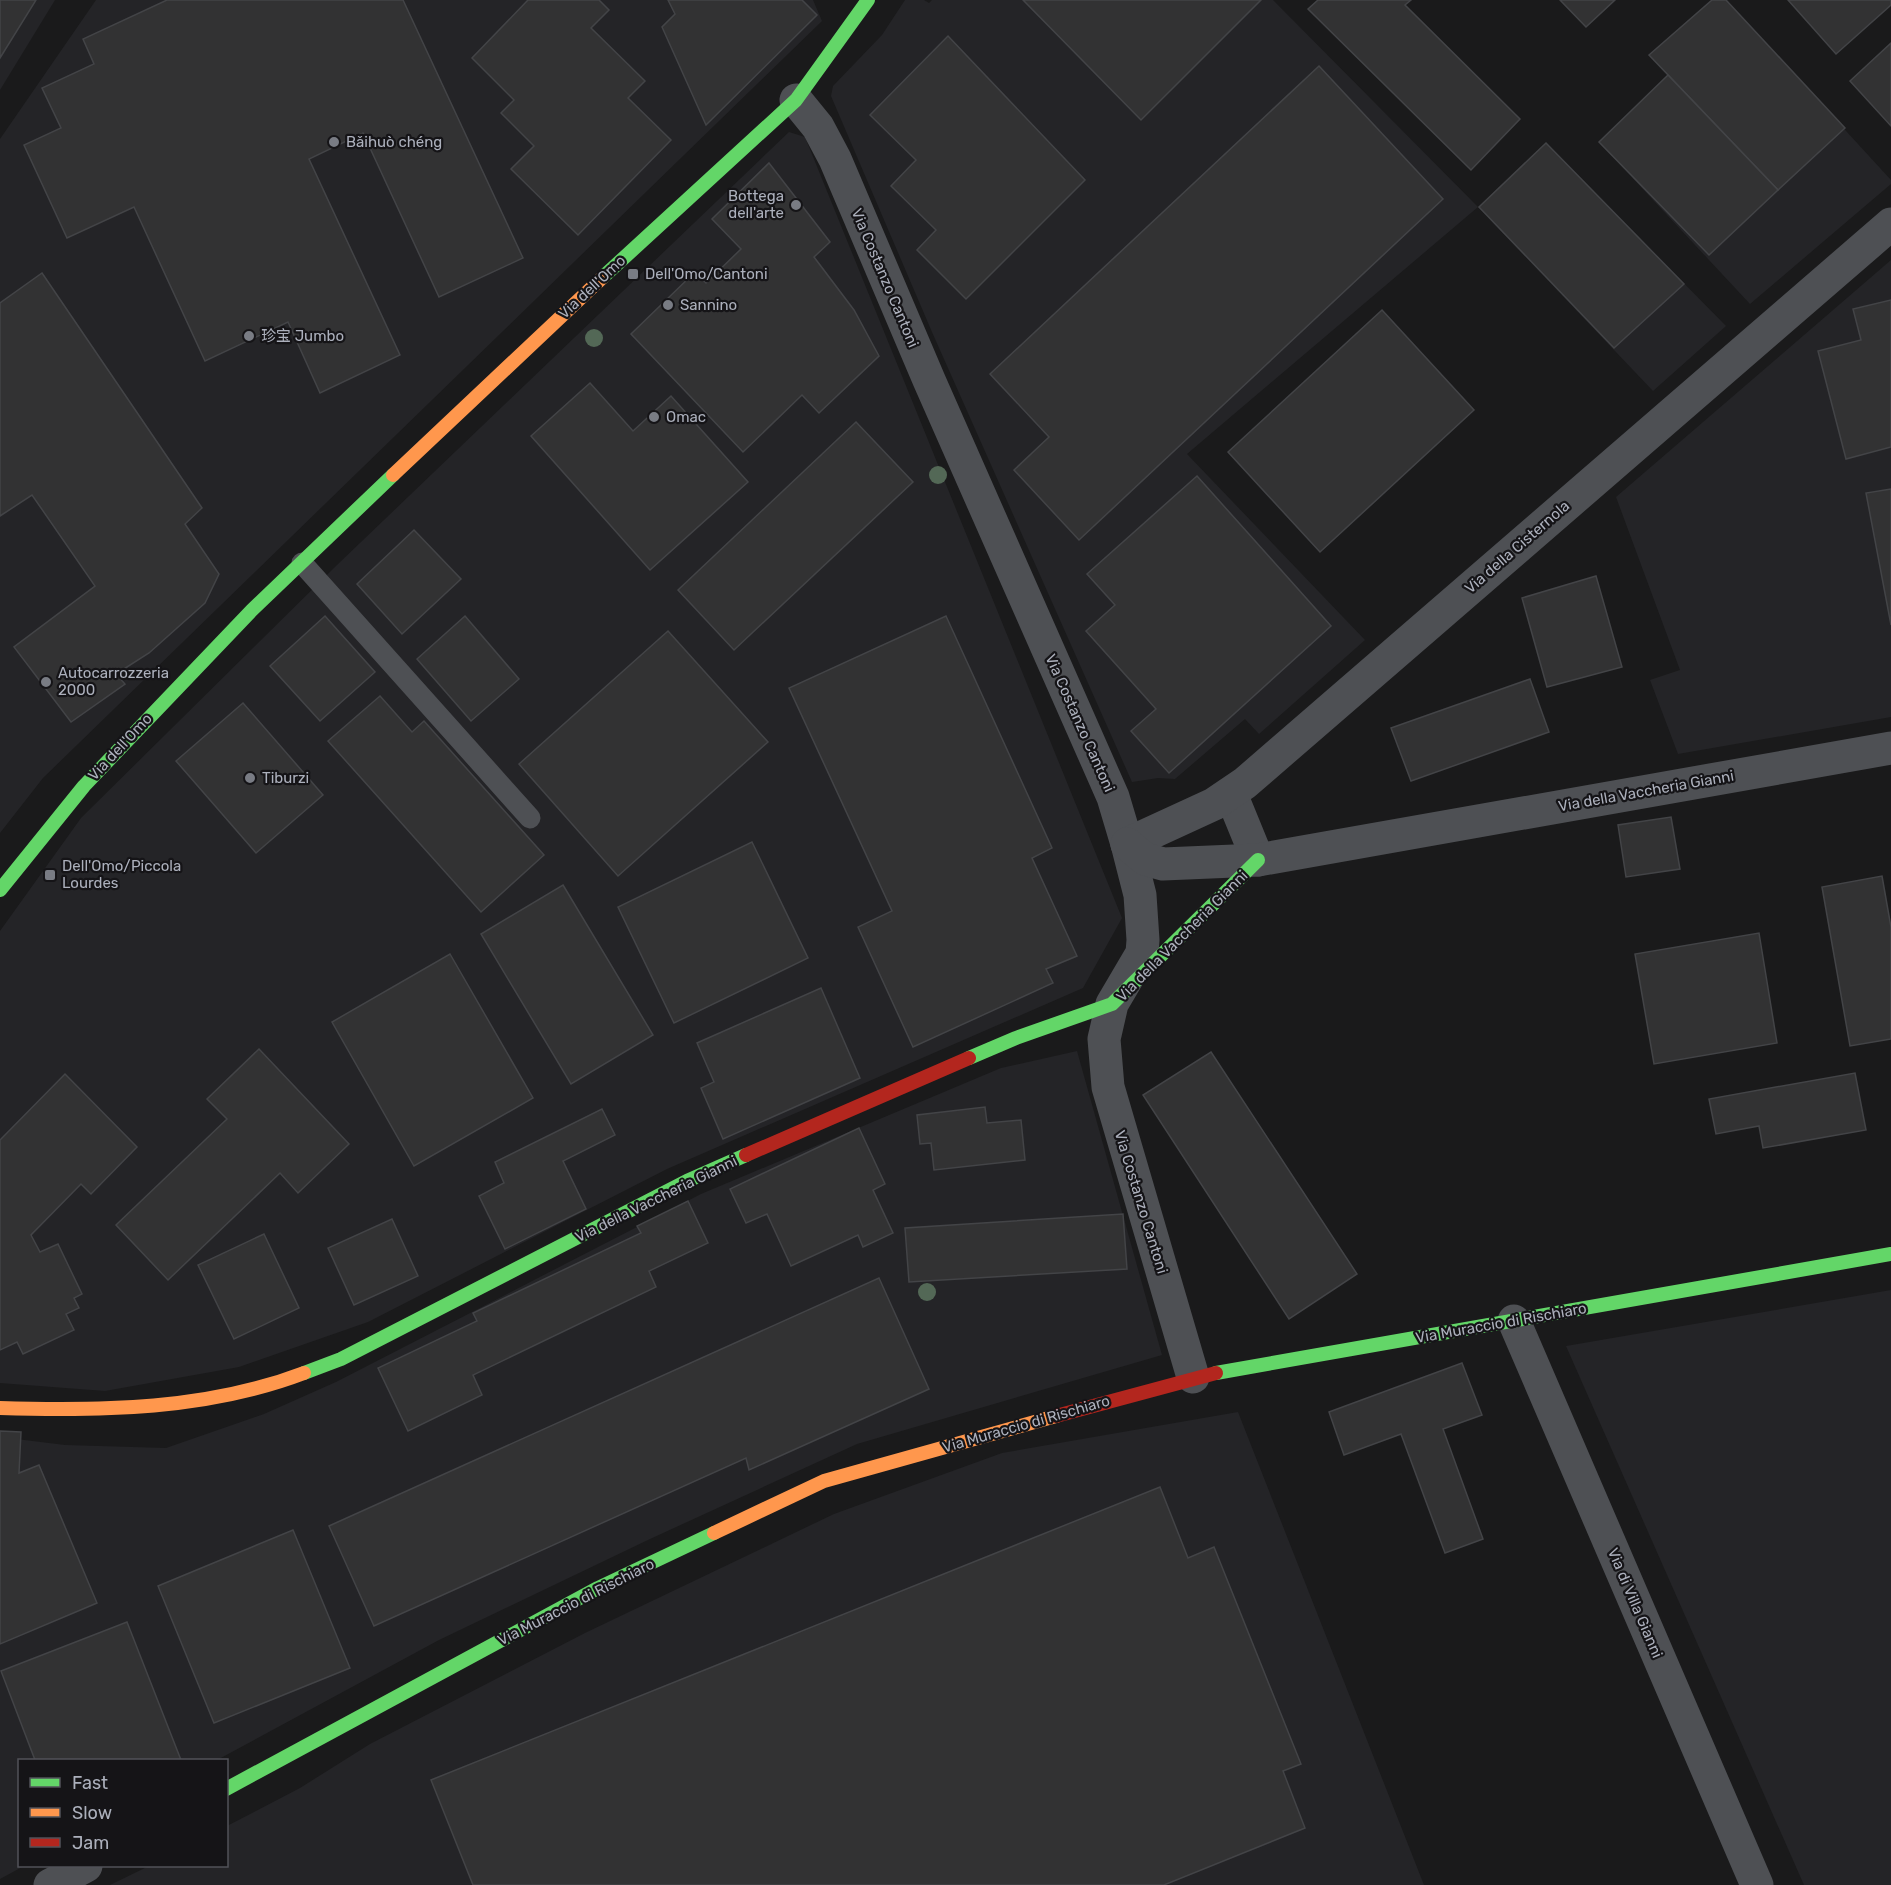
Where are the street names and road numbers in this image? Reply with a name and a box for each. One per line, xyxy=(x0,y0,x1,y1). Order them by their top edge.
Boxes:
street label: Via Costanzo Cantoni xyxy=(848,206,922,350)
street label: Via dell'Omo xyxy=(555,251,629,323)
street label: Via della Cisternola xyxy=(1461,497,1573,597)
street label: Via Costanzo Cantoni xyxy=(1041,651,1119,795)
street label: Via dell'Omo xyxy=(84,710,156,784)
street label: Via della Vaccheria Gianni xyxy=(1557,767,1735,815)
street label: Via della Vaccheria Gianni xyxy=(1113,867,1251,1005)
street label: Via Costanzo Cantoni xyxy=(1111,1128,1171,1276)
street label: Via della Vaccheria Gianni xyxy=(572,1152,740,1246)
street label: Via Muraccio di Rischiaro xyxy=(1414,1299,1588,1347)
street label: Via Muraccio di Rischiaro xyxy=(940,1391,1112,1457)
street label: Via di Villa Gianni xyxy=(1604,1545,1666,1661)
street label: Via Muraccio di Rischiaro xyxy=(495,1555,657,1649)

